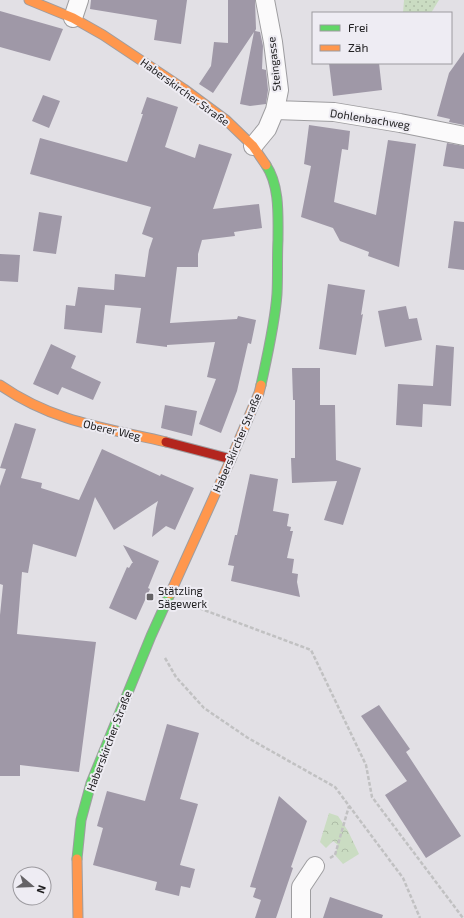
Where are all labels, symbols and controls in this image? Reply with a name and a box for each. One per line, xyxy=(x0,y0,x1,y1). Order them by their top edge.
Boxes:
legend xyxy=(312,12,452,64)
text: Frei xyxy=(348,20,368,34)
street label: Steingasse xyxy=(264,36,283,92)
text: Zäh xyxy=(348,40,368,54)
street label: Haberskircher Straße xyxy=(138,55,232,128)
street label: Dohlenbachweg xyxy=(329,106,411,131)
street label: Haberskircher Straße xyxy=(210,391,263,494)
street label: Oberer Weg xyxy=(82,417,142,442)
place label: Stätzling Sägewerk xyxy=(158,584,208,610)
marker: Stätzling Sägewerk xyxy=(145,592,155,602)
street label: Haberskircher Straße xyxy=(83,689,134,793)
north arrow xyxy=(12,866,52,906)
text: N xyxy=(34,884,49,895)

